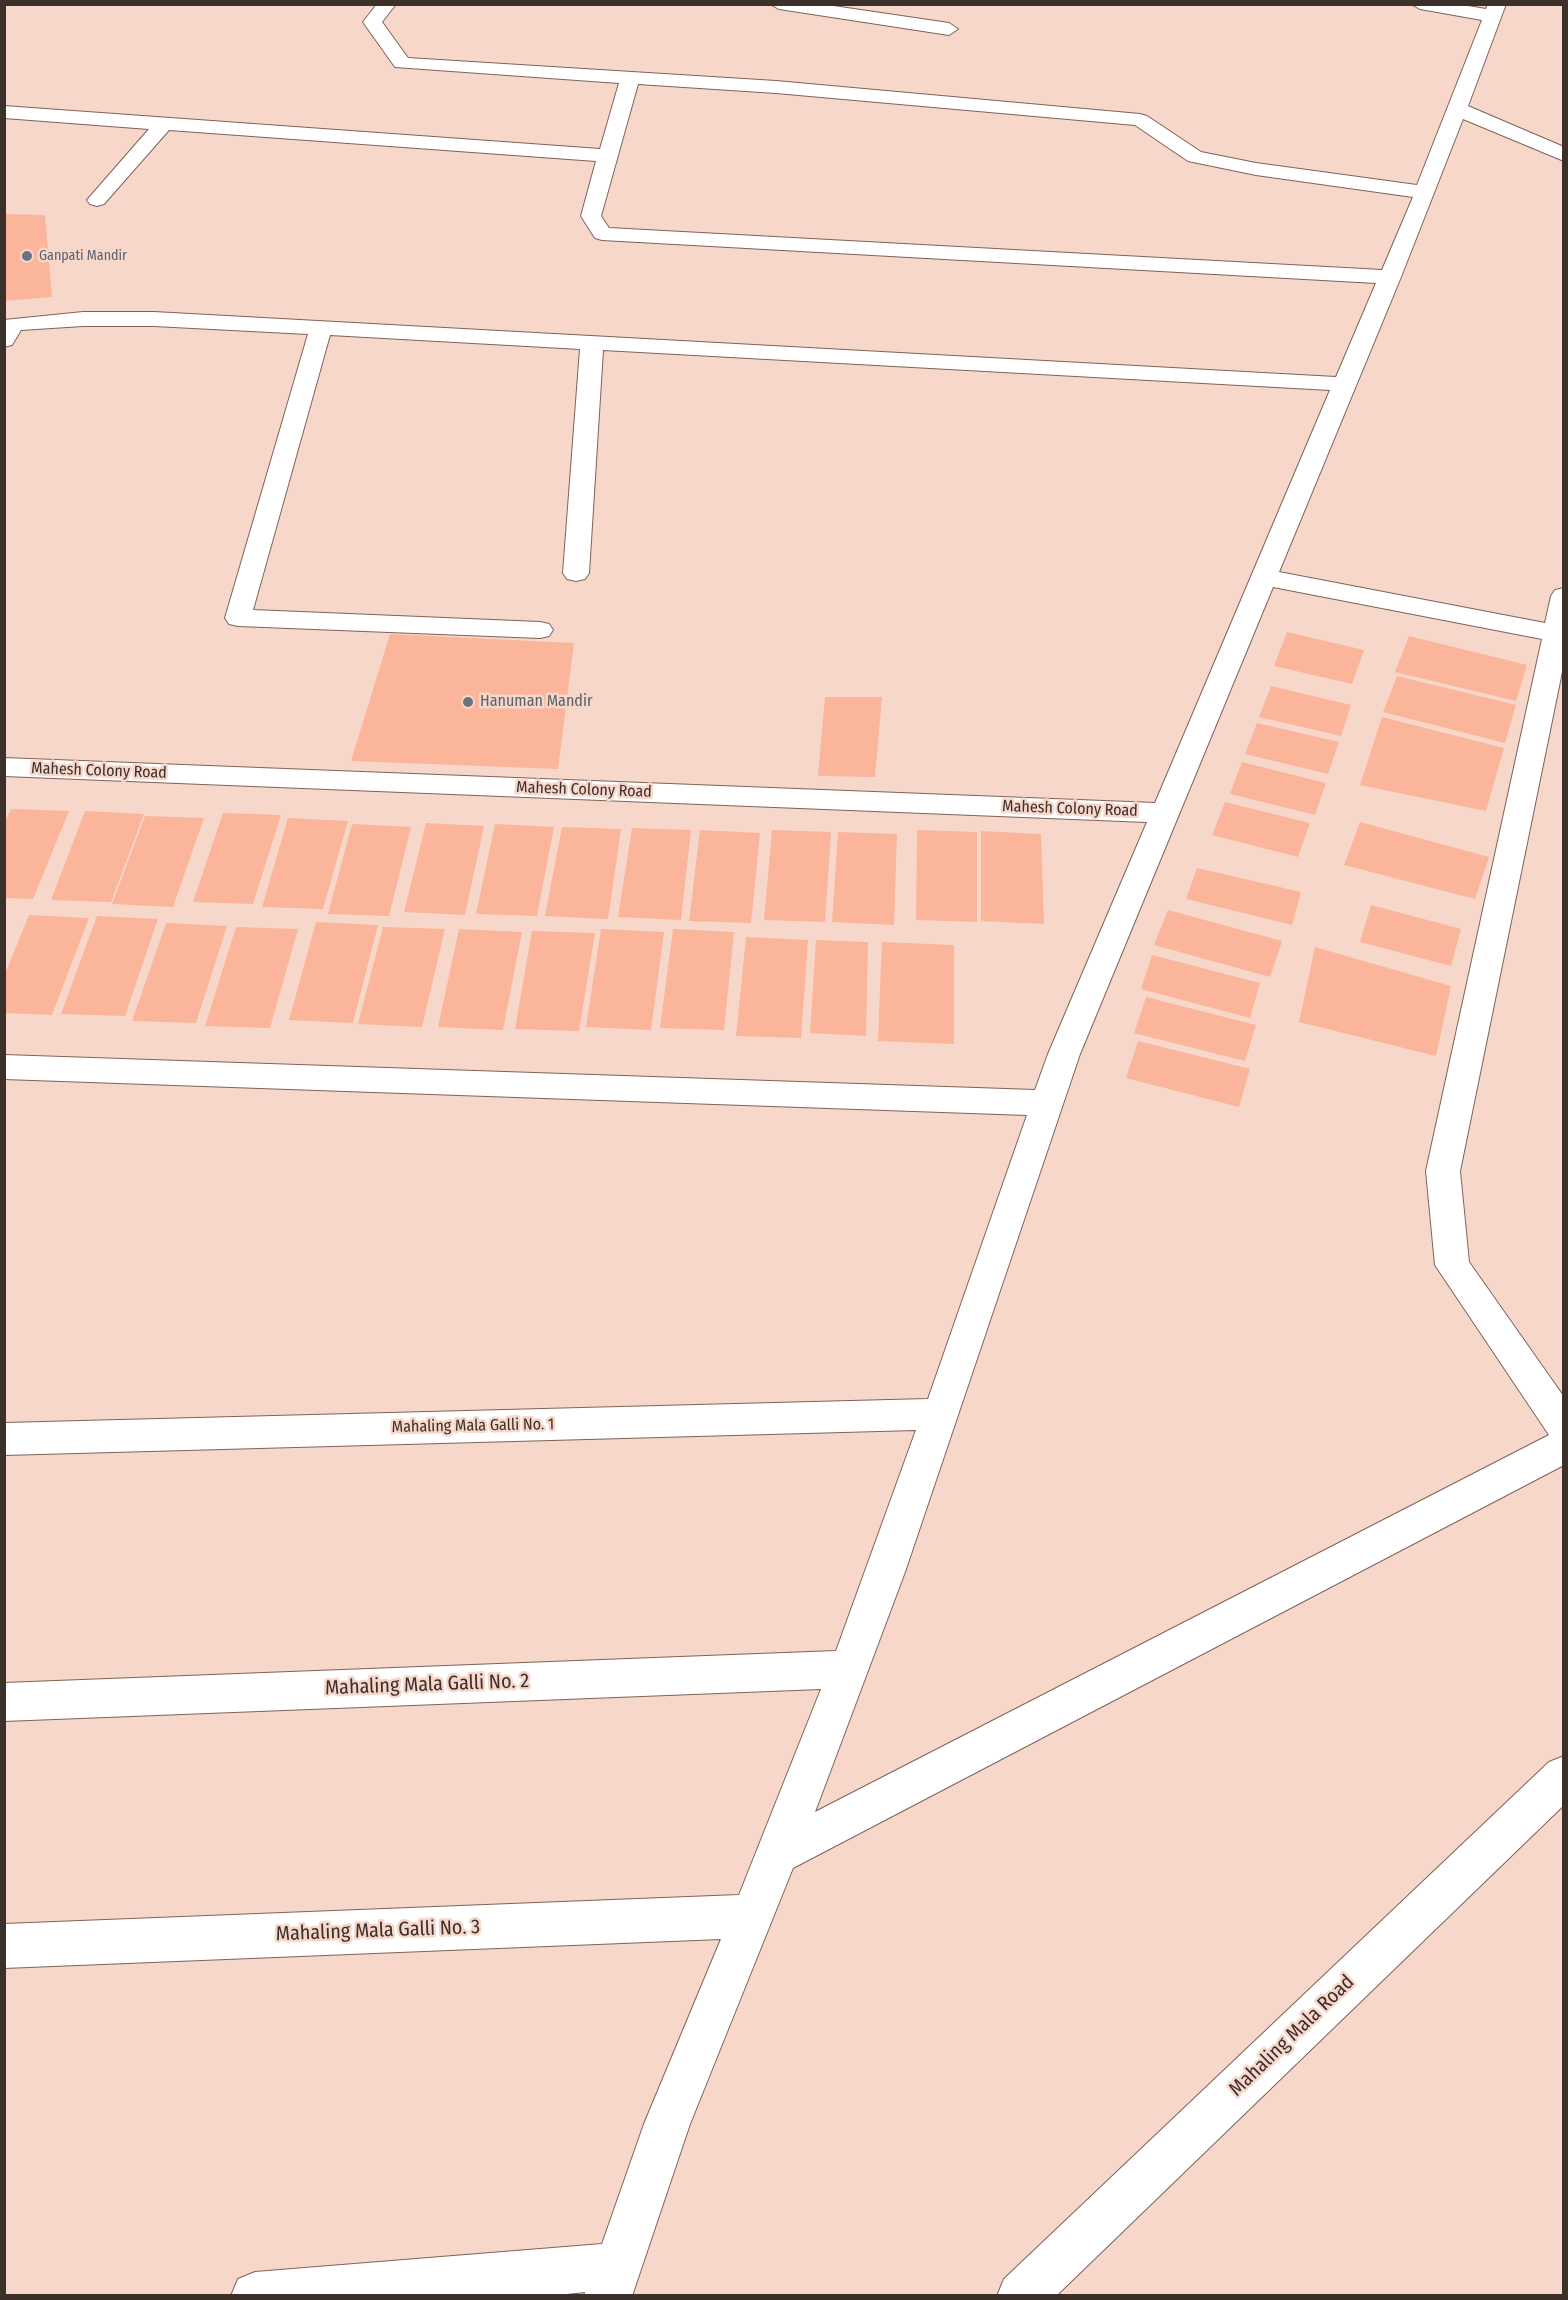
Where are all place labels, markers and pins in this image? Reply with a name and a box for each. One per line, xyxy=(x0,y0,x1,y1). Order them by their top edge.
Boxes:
place label: Ganpati Mandir xyxy=(39,248,127,264)
marker: Ganpati Mandir xyxy=(20,249,34,263)
place label: Hanuman Mandir xyxy=(480,692,593,712)
marker: Hanuman Mandir xyxy=(461,695,475,709)

